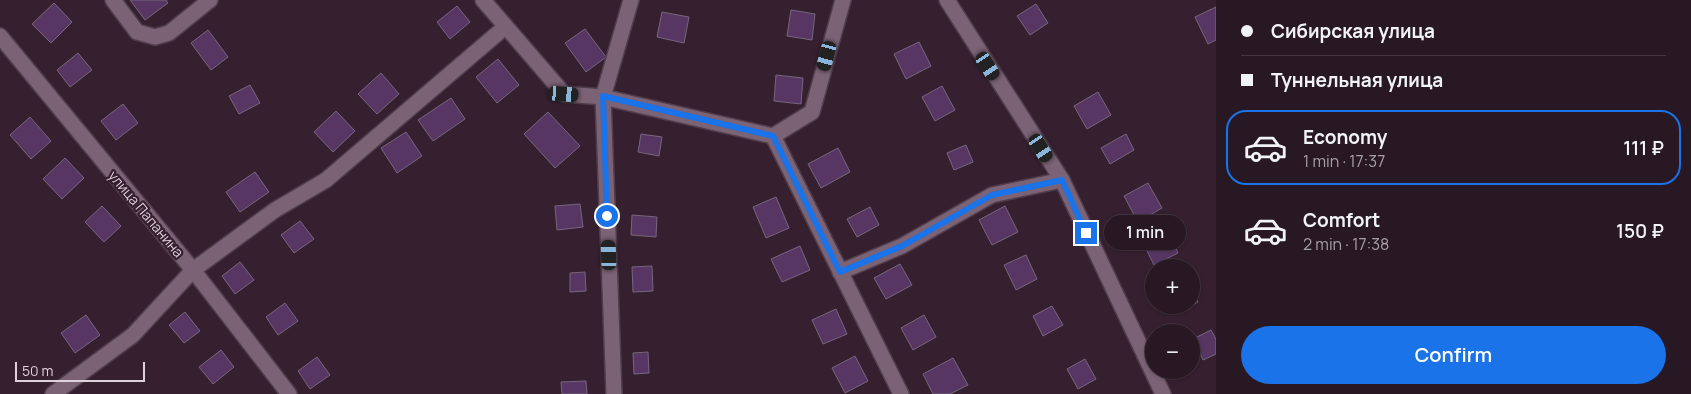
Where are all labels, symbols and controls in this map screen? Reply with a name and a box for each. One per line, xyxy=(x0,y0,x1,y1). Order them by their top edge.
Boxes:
text: Сибирская улица xyxy=(1271,18,1435,44)
car xyxy=(815,40,838,72)
car xyxy=(973,49,1002,83)
text: Туннельная улица xyxy=(1271,67,1443,93)
car xyxy=(548,85,579,103)
text: Economy xyxy=(1303,124,1387,150)
icon: car xyxy=(1243,125,1288,170)
car xyxy=(1026,131,1055,165)
text: 111 ₽ xyxy=(1623,135,1664,161)
text: 1 min · 17:37 xyxy=(1303,150,1385,172)
street label: улица Папанина xyxy=(104,166,188,261)
route start xyxy=(596,205,618,227)
text: Comfort xyxy=(1303,207,1380,233)
icon: car xyxy=(1243,208,1288,253)
callout: 1 min xyxy=(1104,216,1186,250)
text: 150 ₽ xyxy=(1616,218,1664,244)
text: 1 min xyxy=(1126,221,1164,243)
route end xyxy=(1075,222,1097,244)
text: 2 min · 17:38 xyxy=(1303,233,1389,255)
car xyxy=(600,240,617,270)
map controls xyxy=(1145,259,1200,379)
button: + xyxy=(1145,259,1200,314)
button: − xyxy=(1145,324,1200,379)
button: Confirm xyxy=(1241,326,1666,384)
scale bar xyxy=(15,359,145,382)
text: 50 m xyxy=(22,361,53,380)

